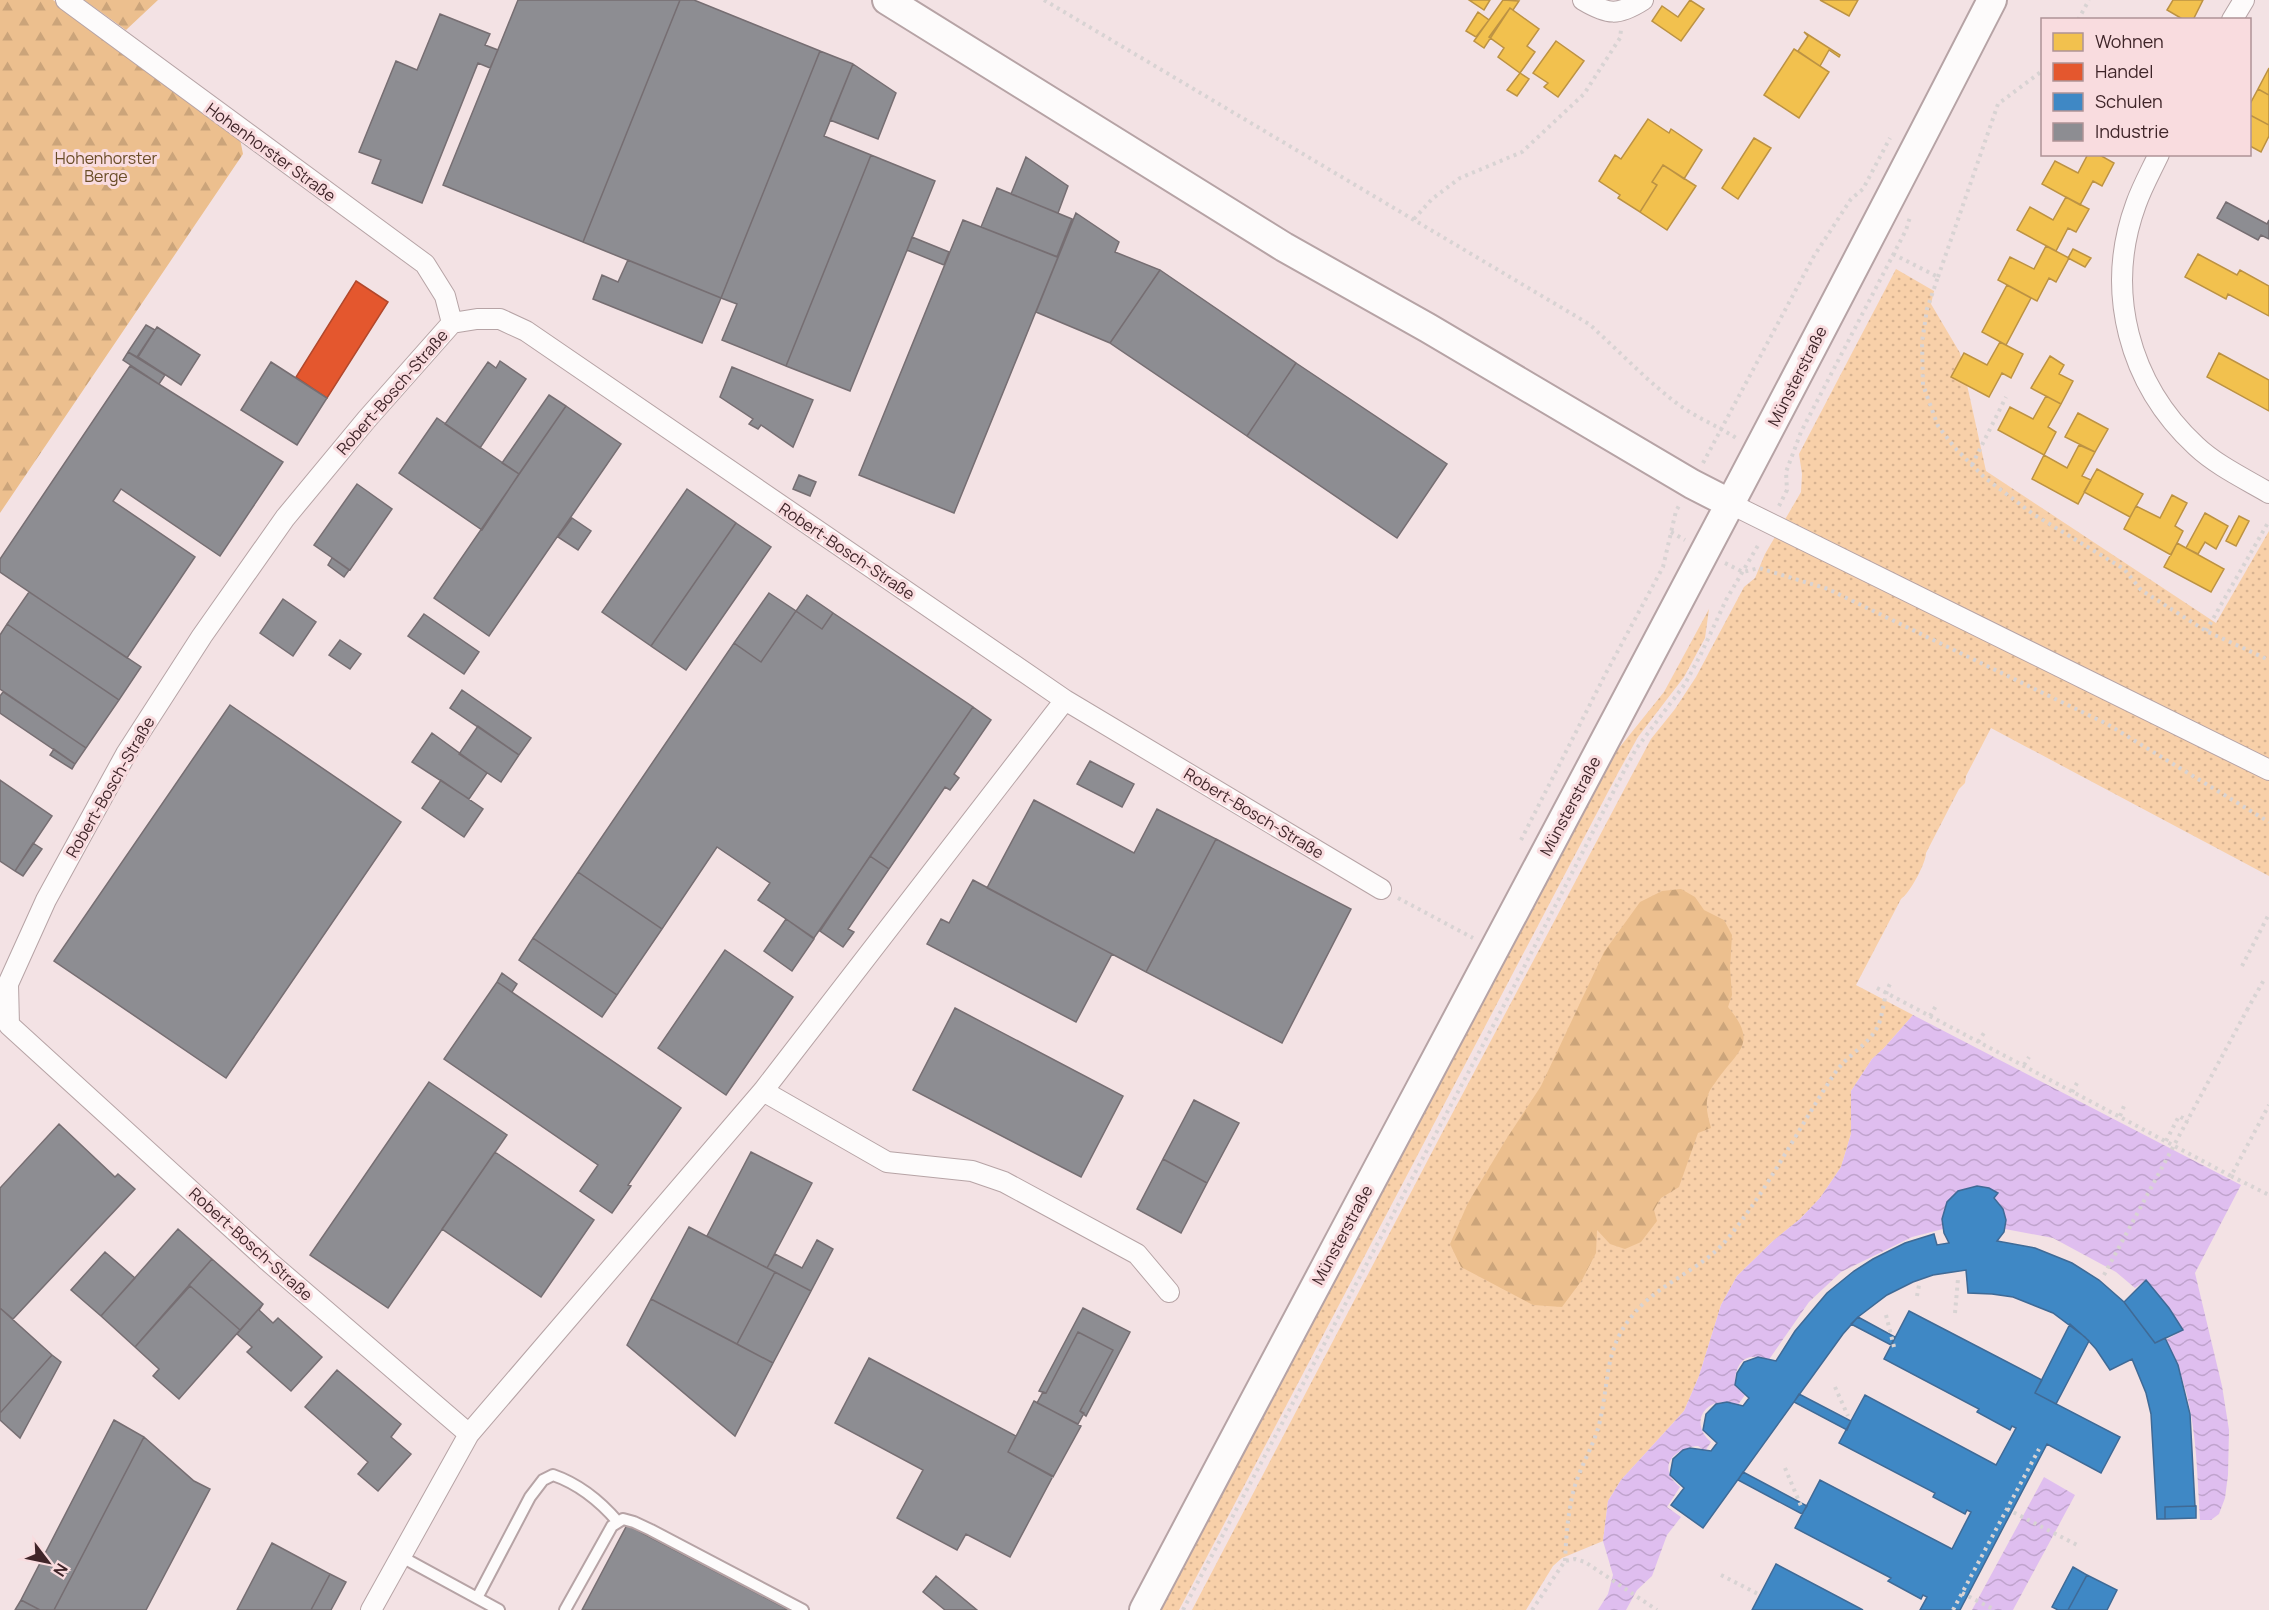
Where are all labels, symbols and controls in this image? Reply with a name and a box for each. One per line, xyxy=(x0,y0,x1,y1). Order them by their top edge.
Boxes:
legend xyxy=(2041,18,2251,156)
text: Wohnen xyxy=(2095,29,2164,53)
text: Handel xyxy=(2095,59,2153,83)
text: Schulen xyxy=(2095,89,2163,113)
street label: Hohenhorster Straße xyxy=(202,97,340,207)
text: Industrie xyxy=(2095,119,2169,143)
park label: Hohenhorster Berge xyxy=(55,147,158,187)
street label: Münsterstraße xyxy=(1762,322,1832,430)
street label: Robert-Bosch-Straße xyxy=(331,325,453,459)
street label: Robert-Bosch-Straße xyxy=(775,497,919,605)
street label: Robert-Bosch-Straße xyxy=(61,712,159,862)
street label: Münsterstraße xyxy=(1535,752,1605,860)
street label: Robert-Bosch-Straße xyxy=(1180,763,1328,863)
street label: Münsterstraße xyxy=(1307,1181,1377,1289)
street label: Robert-Bosch-Straße xyxy=(184,1182,318,1306)
north arrow xyxy=(18,1532,78,1592)
text: N xyxy=(48,1559,73,1581)

